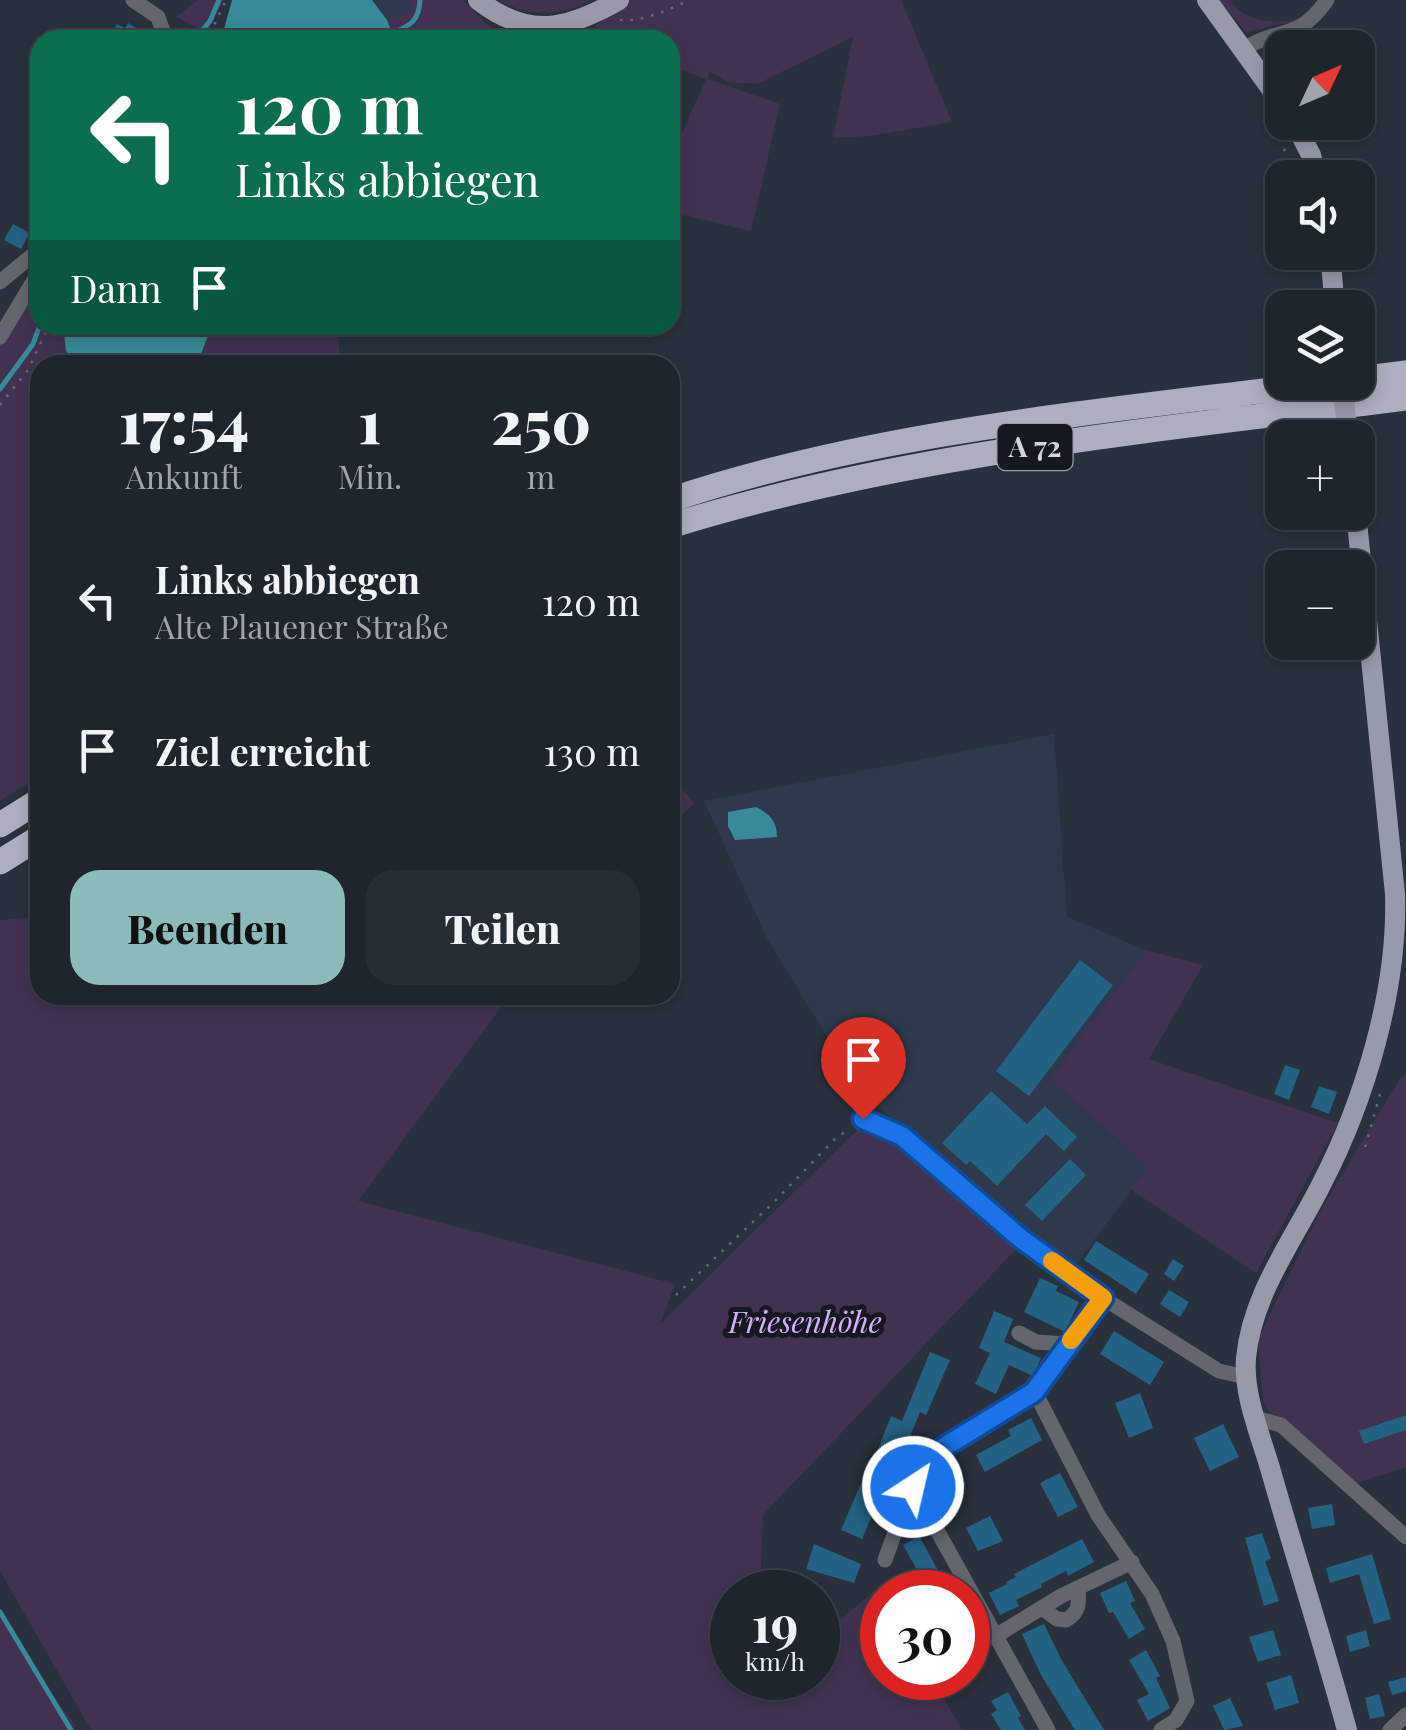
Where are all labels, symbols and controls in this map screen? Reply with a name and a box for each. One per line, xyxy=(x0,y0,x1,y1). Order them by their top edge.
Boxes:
north arrow xyxy=(1265,30,1375,140)
map controls xyxy=(1265,30,1375,660)
text: 120 m xyxy=(235,58,423,152)
icon: left xyxy=(70,70,200,200)
text: Links abbiegen xyxy=(235,148,540,208)
button: sound xyxy=(1265,160,1375,270)
icon: arrive xyxy=(182,260,237,315)
text: Dann xyxy=(70,262,162,313)
button: layers xyxy=(1265,290,1375,400)
text: 17:54 xyxy=(119,379,249,459)
text: 1 xyxy=(358,379,382,459)
text: 250 xyxy=(491,379,591,459)
button: + xyxy=(1265,420,1375,530)
road number: A 72 xyxy=(998,424,1072,470)
text: Ankunft xyxy=(126,454,242,497)
text: Min. xyxy=(338,454,402,497)
text: m xyxy=(527,454,555,497)
button: − xyxy=(1265,550,1375,660)
text: Links abbiegen xyxy=(155,553,420,604)
icon: left xyxy=(70,573,125,628)
text: 120 m xyxy=(542,575,640,626)
text: Alte Plauener Straße xyxy=(155,604,449,647)
icon: arrive xyxy=(70,723,125,778)
text: Ziel erreicht xyxy=(155,725,370,776)
text: 130 m xyxy=(543,725,640,776)
button: Beenden xyxy=(70,870,345,985)
button: Teilen xyxy=(365,870,640,985)
pin xyxy=(821,1017,906,1120)
icon: arrive xyxy=(836,1032,891,1087)
park label: Friesenhöhe xyxy=(726,1301,882,1341)
position arrow xyxy=(861,1435,965,1539)
speed limit sign: 30 xyxy=(860,1570,990,1700)
text: 19 xyxy=(752,1589,798,1656)
text: km/h xyxy=(745,1644,805,1677)

